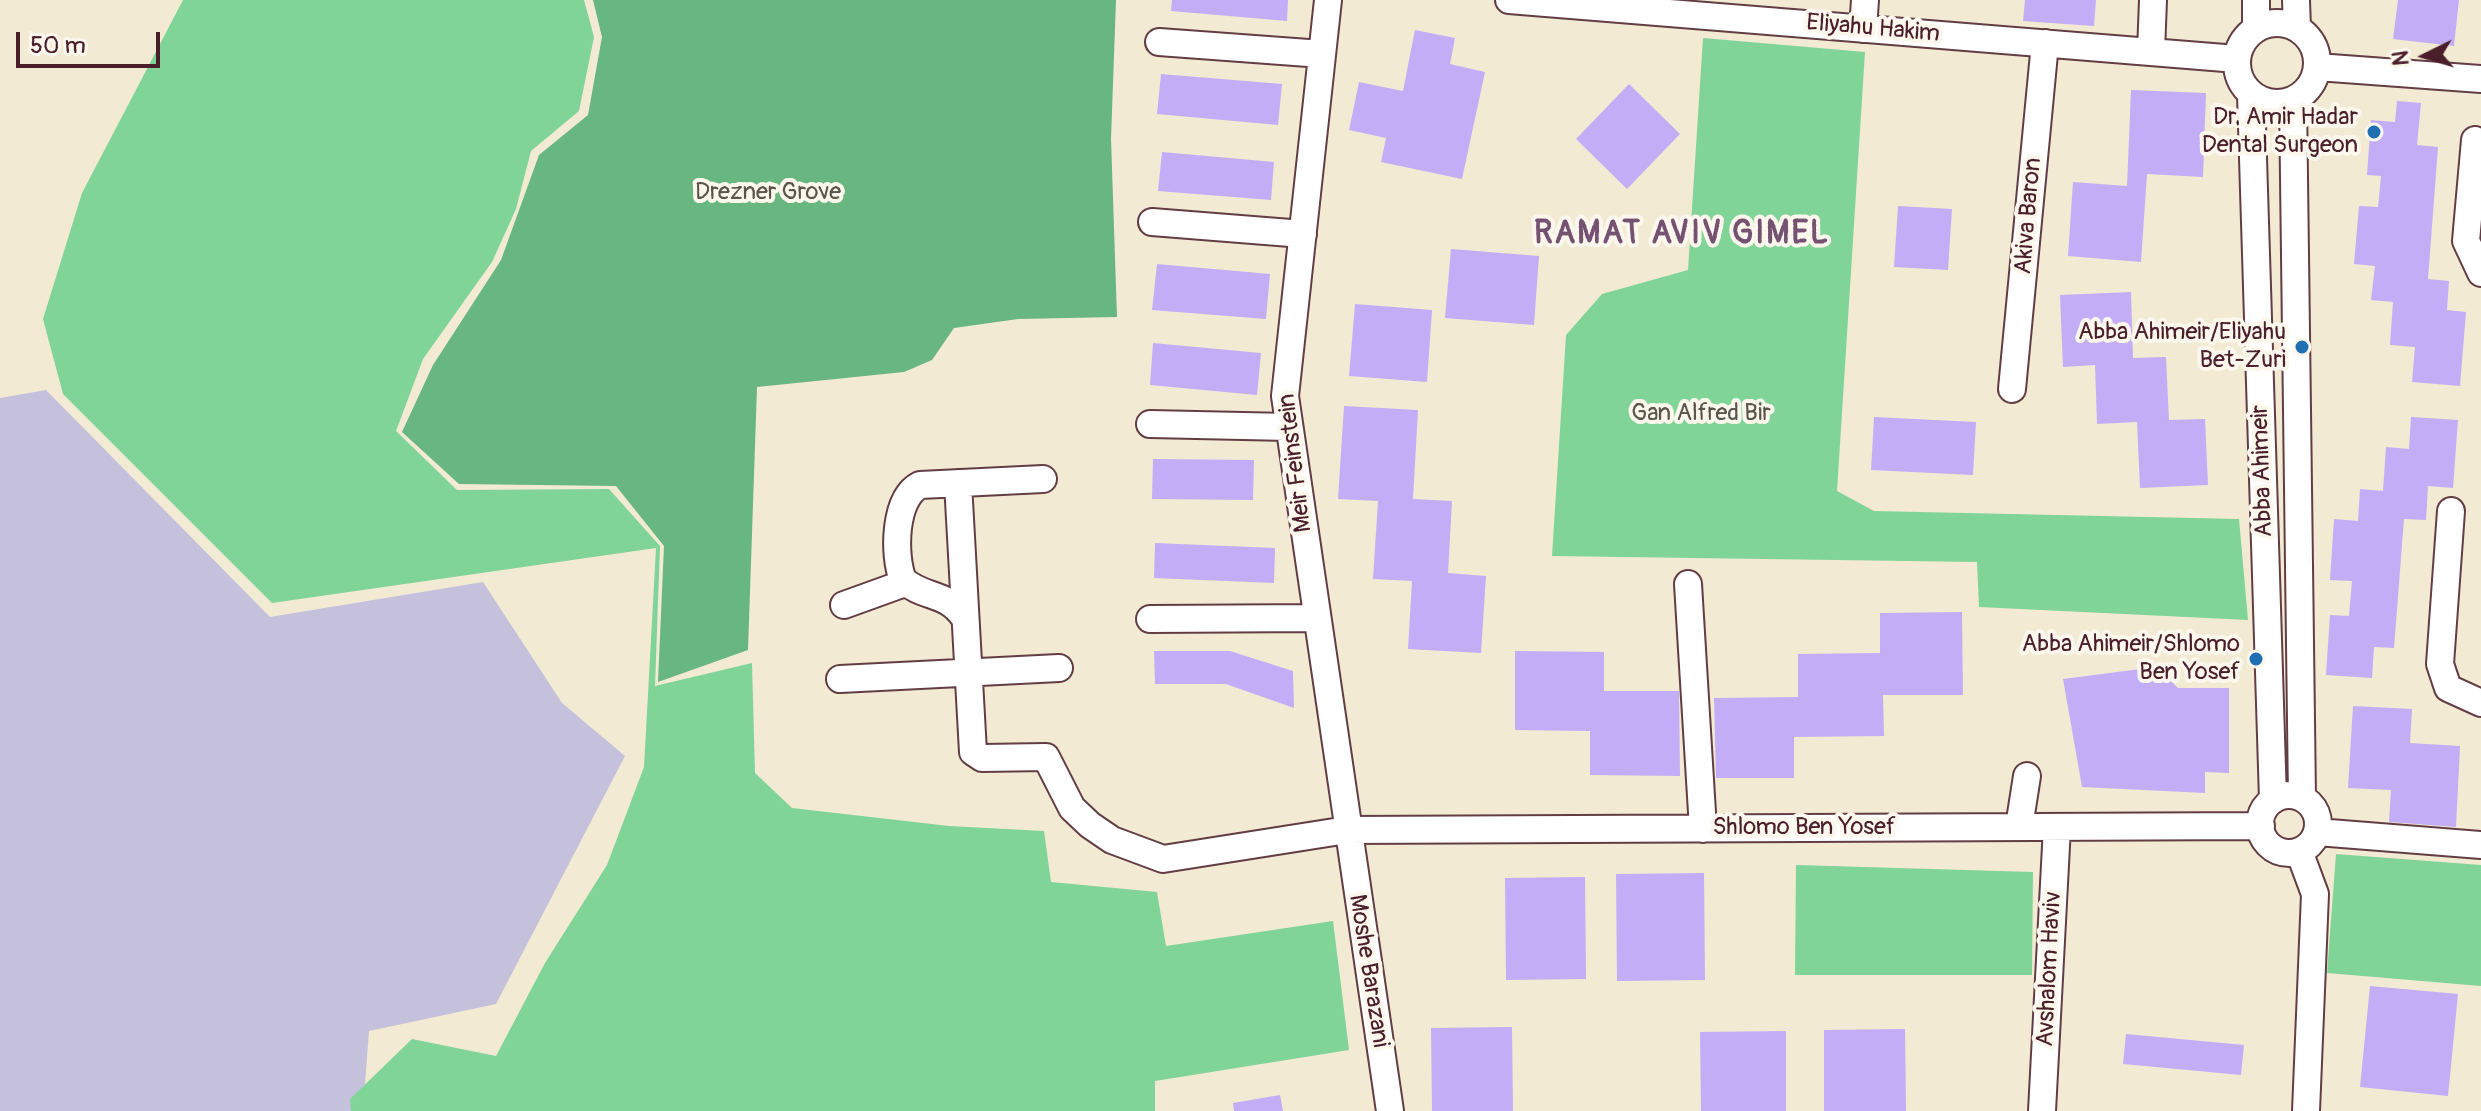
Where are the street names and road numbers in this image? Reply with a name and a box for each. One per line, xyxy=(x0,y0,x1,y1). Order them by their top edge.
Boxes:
street label: Eliyahu Hakim xyxy=(1805,9,1941,49)
street label: Akiva Baron xyxy=(2010,157,2048,275)
street label: Meir Feinstein xyxy=(1273,392,1319,534)
street label: Abba Ahimeir xyxy=(2246,404,2280,538)
street label: Shlomo Ben Yosef xyxy=(1712,814,1896,842)
street label: Avshalom Haviv xyxy=(2032,891,2068,1047)
street label: Moshe Barazani xyxy=(1342,892,1394,1050)

